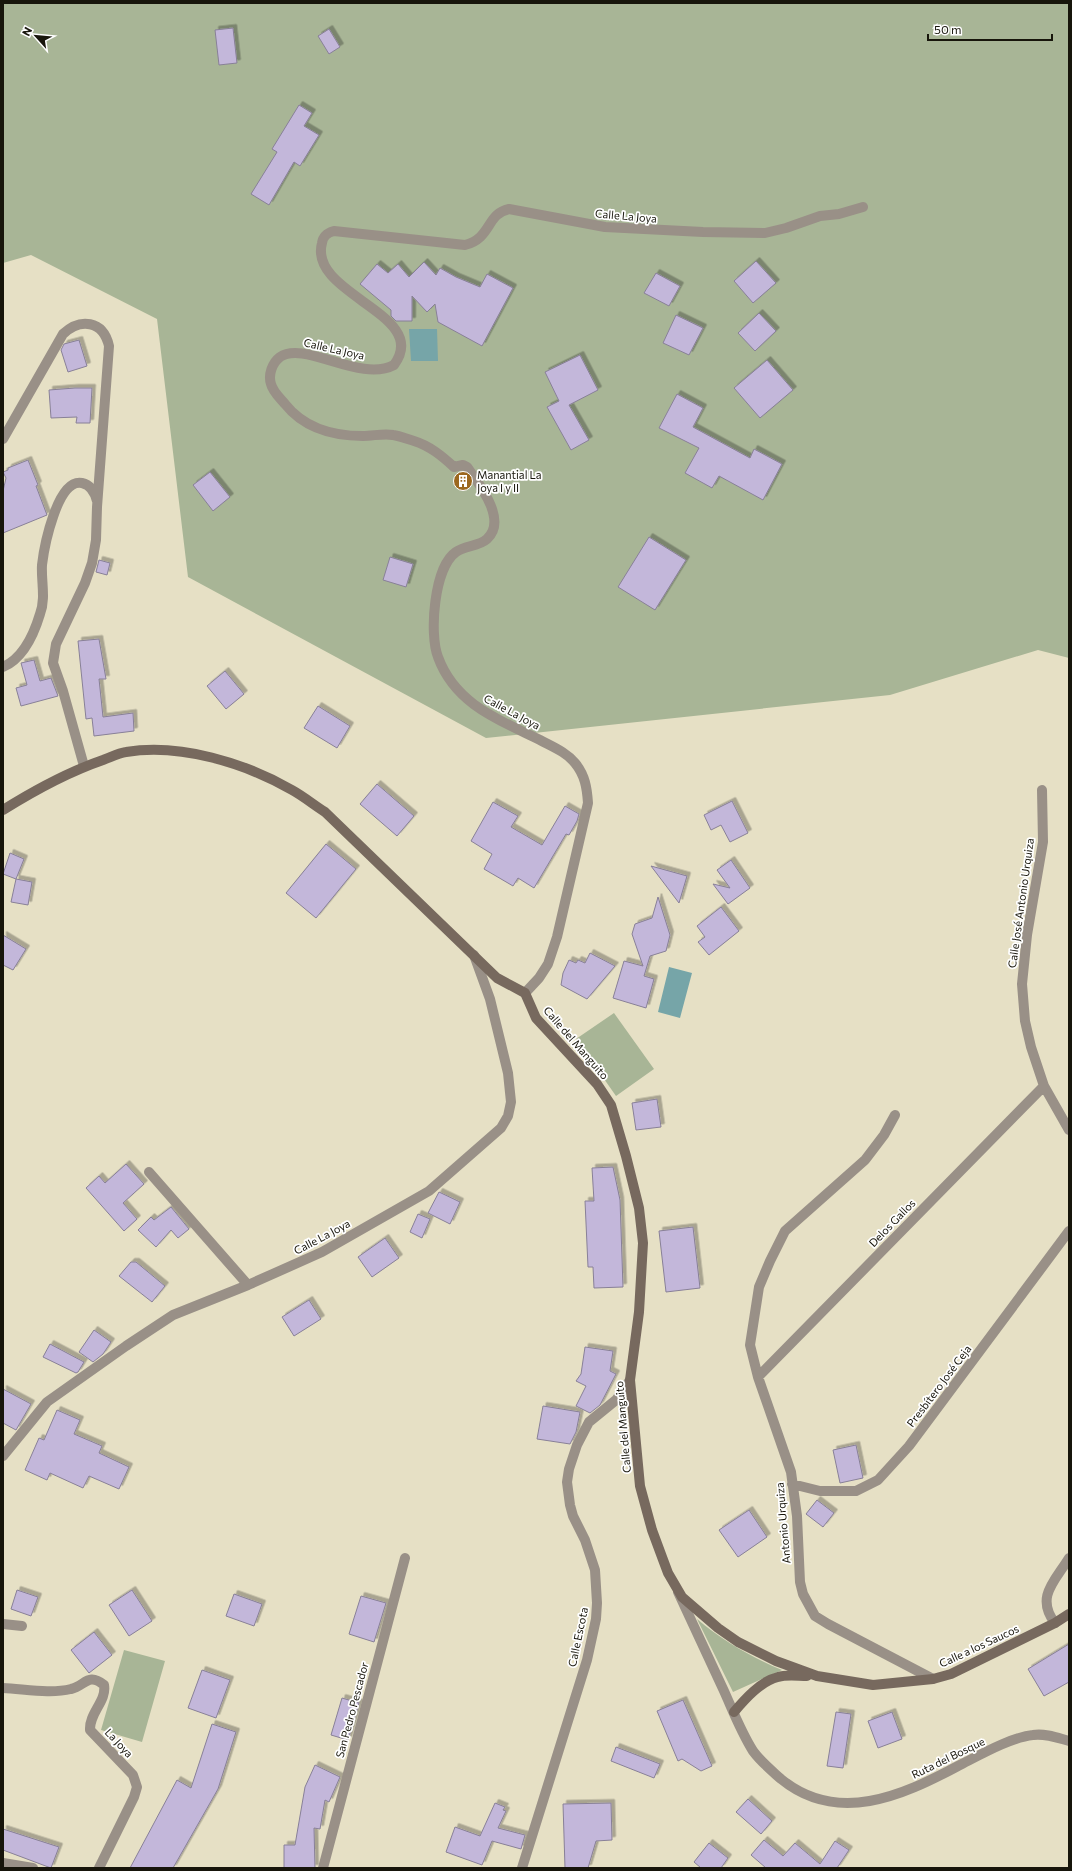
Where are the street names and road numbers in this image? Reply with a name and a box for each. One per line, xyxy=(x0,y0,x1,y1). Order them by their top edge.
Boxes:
street label: Calle La Joya xyxy=(595,206,657,226)
street label: Calle La Joya xyxy=(302,335,366,363)
street label: Calle La Joya xyxy=(481,691,543,733)
street label: Calle José Antonio Urquiza xyxy=(1005,837,1037,969)
street label: Calle del Manguito xyxy=(541,1004,612,1082)
street label: Delos Gallos xyxy=(866,1196,918,1249)
street label: Calle La Joya xyxy=(291,1216,353,1258)
street label: Presbítero José Ceja xyxy=(904,1342,974,1430)
street label: Calle del Manguito xyxy=(612,1380,633,1474)
street label: Antonio Urquiza xyxy=(772,1482,793,1564)
street label: Calle Escota xyxy=(565,1606,590,1668)
street label: Calle a los Saucos xyxy=(937,1621,1021,1670)
street label: San Pedro Pescador xyxy=(333,1660,371,1759)
street label: La Joya xyxy=(102,1725,136,1761)
street label: Ruta del Bosque xyxy=(909,1734,987,1781)

